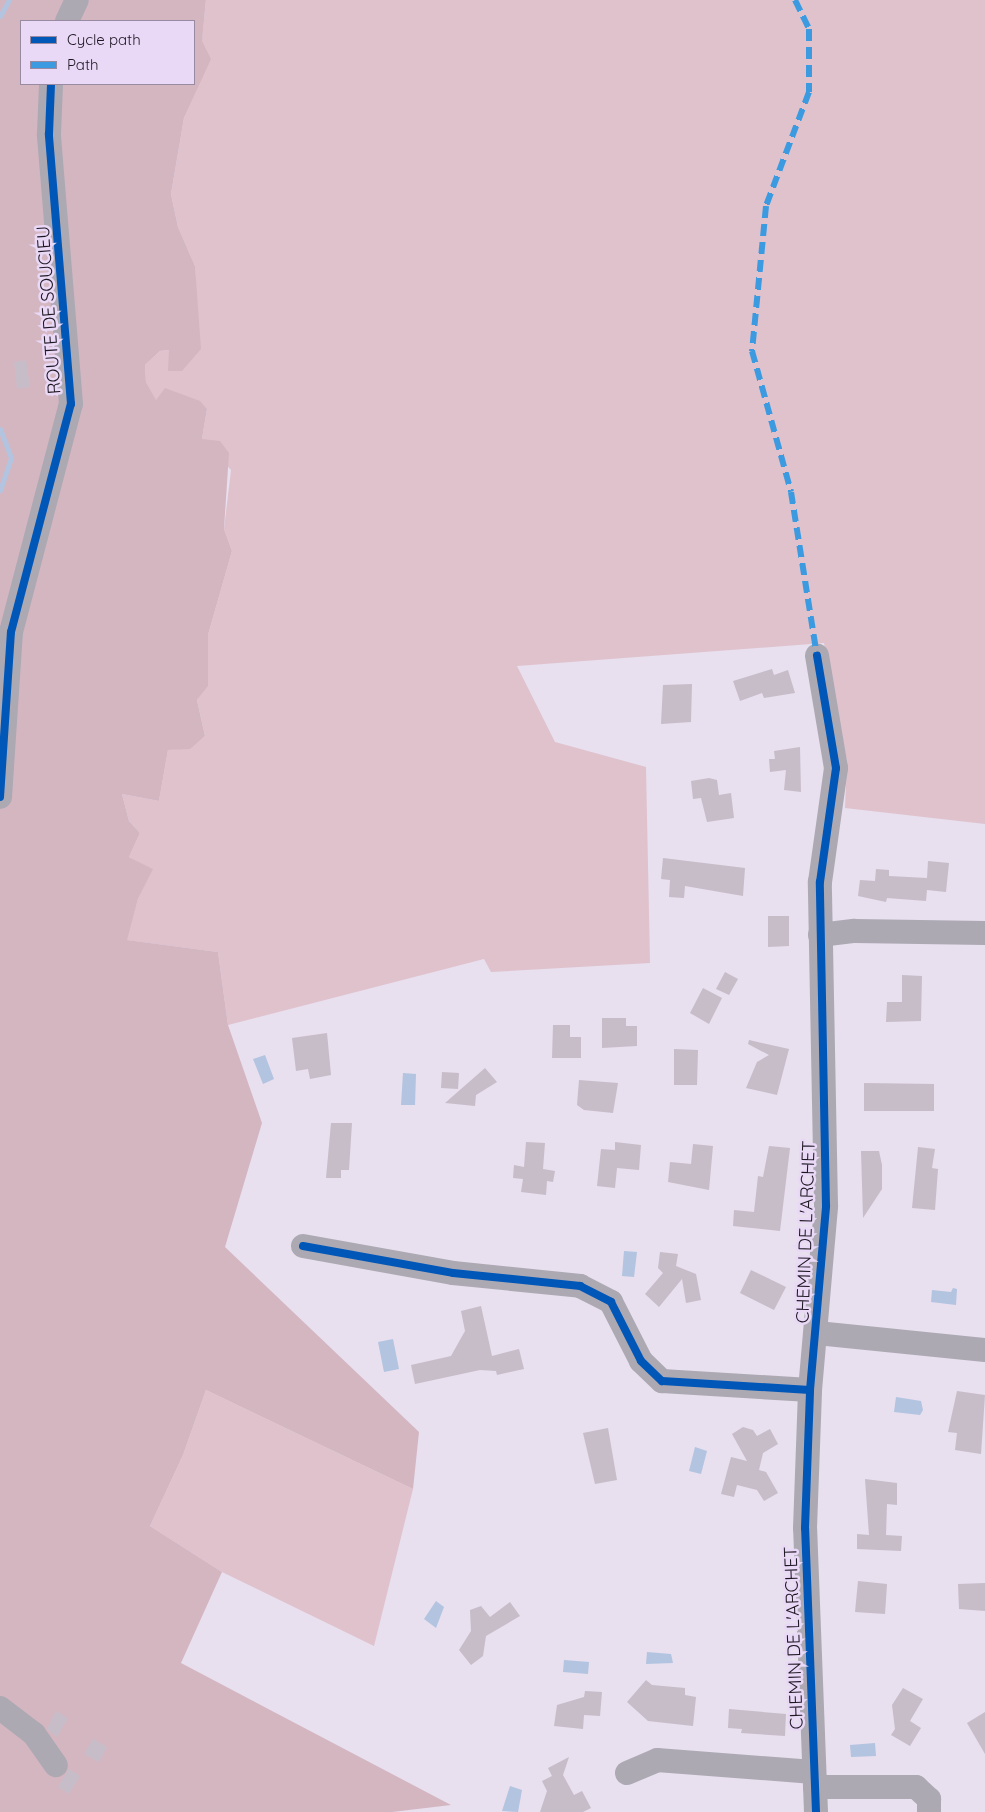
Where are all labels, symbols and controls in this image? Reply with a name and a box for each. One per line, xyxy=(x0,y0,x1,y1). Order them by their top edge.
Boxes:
legend xyxy=(20,20,195,85)
text: Cycle path xyxy=(67,30,141,49)
text: Path xyxy=(67,55,99,74)
street label: ROUTE DE SOUCIEU xyxy=(32,225,66,395)
street label: CHEMIN DE L'ARCHET xyxy=(792,1140,820,1324)
street label: CHEMIN DE L'ARCHET xyxy=(780,1546,808,1730)

